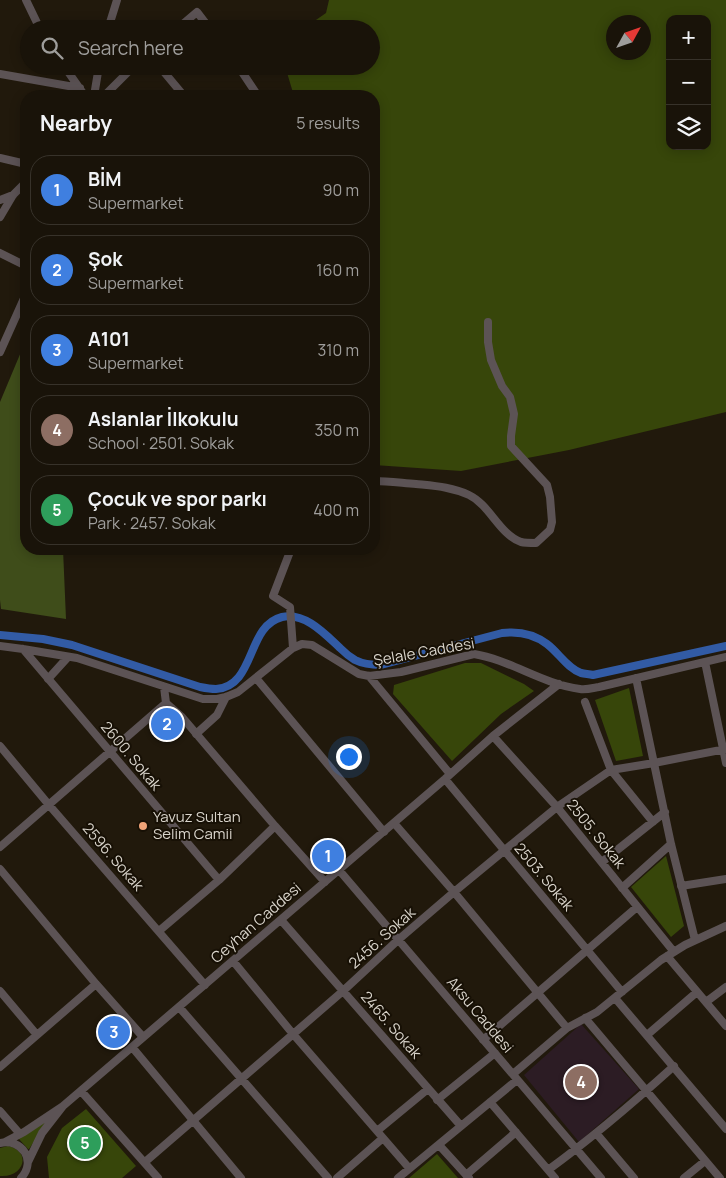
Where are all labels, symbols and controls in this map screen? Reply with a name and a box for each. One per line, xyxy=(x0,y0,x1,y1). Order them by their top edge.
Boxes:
north arrow xyxy=(606,15,651,60)
map controls xyxy=(666,15,711,150)
button: + xyxy=(666,15,711,60)
search box xyxy=(20,20,380,75)
icon: search xyxy=(38,34,66,62)
text: Search here xyxy=(78,35,184,61)
button: − xyxy=(666,60,711,105)
button: layers xyxy=(666,105,711,150)
text: Nearby xyxy=(40,109,112,137)
text: 5 results xyxy=(296,112,360,134)
text: BİM xyxy=(88,166,122,192)
text: 1 xyxy=(53,179,61,201)
text: 90 m xyxy=(323,179,359,201)
text: Supermarket xyxy=(88,192,184,214)
text: Şok xyxy=(88,246,122,272)
text: 2 xyxy=(52,259,62,281)
text: 160 m xyxy=(316,259,359,281)
text: Supermarket xyxy=(88,272,184,294)
text: A101 xyxy=(88,326,130,352)
text: 3 xyxy=(52,339,62,361)
text: 310 m xyxy=(317,339,359,361)
text: Supermarket xyxy=(88,352,184,374)
text: Aslanlar İlkokulu xyxy=(88,406,239,432)
text: 4 xyxy=(52,419,62,441)
text: 350 m xyxy=(314,419,359,441)
text: School · 2501. Sokak xyxy=(88,432,234,454)
text: Çocuk ve spor parkı xyxy=(88,486,267,512)
text: 5 xyxy=(52,499,62,521)
text: 400 m xyxy=(313,499,359,521)
text: Park · 2457. Sokak xyxy=(88,512,216,534)
street label: Şelale Caddesi xyxy=(372,632,476,671)
pin: 2 xyxy=(151,705,183,743)
street label: 2600. Sokak xyxy=(96,717,167,795)
your location xyxy=(336,744,362,770)
street label: 2505. Sokak xyxy=(562,795,631,873)
place label: Yavuz Sultan Selim Camii xyxy=(153,806,241,844)
street label: 2596. Sokak xyxy=(78,818,149,896)
marker: Yavuz Sultan Selim Camii xyxy=(137,820,149,832)
pin: 1 xyxy=(312,837,344,875)
street label: 2503. Sokak xyxy=(510,838,579,916)
street label: Ceyhan Caddesi xyxy=(206,877,305,968)
street label: 2456. Sokak xyxy=(344,902,420,973)
street label: Aksu Caddesi xyxy=(442,972,518,1057)
street label: 2465. Sokak xyxy=(356,986,427,1063)
pin: 3 xyxy=(98,1013,130,1051)
pin: 4 xyxy=(565,1063,597,1101)
pin: 5 xyxy=(69,1124,101,1162)

